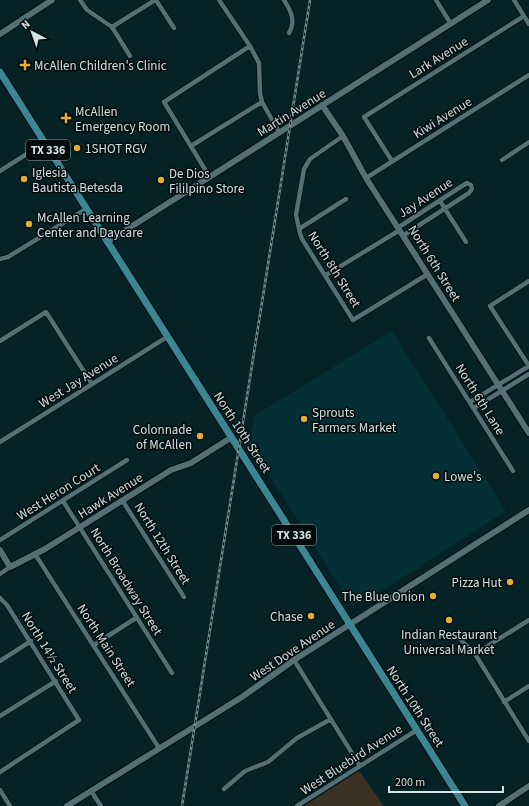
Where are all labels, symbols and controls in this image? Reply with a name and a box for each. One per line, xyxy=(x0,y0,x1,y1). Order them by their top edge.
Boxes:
north arrow xyxy=(12,12,52,52)
text: N xyxy=(18,17,33,33)
street label: Lark Avenue xyxy=(406,33,471,83)
place label: McAllen Children's Clinic xyxy=(34,57,167,75)
marker: McAllen Children's Clinic xyxy=(19,59,31,71)
street label: Martin Avenue xyxy=(254,85,329,141)
street label: Kiwi Avenue xyxy=(410,93,475,143)
place label: McAllen Emergency Room xyxy=(75,103,170,136)
marker: McAllen Emergency Room xyxy=(60,112,72,124)
road number: TX 336 xyxy=(26,140,70,160)
place label: 1SHOT RGV xyxy=(85,140,147,158)
marker: 1SHOT RGV xyxy=(72,143,82,153)
place label: Iglesia Bautista Betesda xyxy=(32,164,123,197)
place label: De Dios Fililpino Store xyxy=(169,165,244,198)
marker: Iglesia Bautista Betesda xyxy=(19,174,29,184)
street label: Jay Avenue xyxy=(395,174,456,222)
marker: De Dios Fililpino Store xyxy=(156,175,166,185)
place label: McAllen Learning Center and Daycare xyxy=(37,209,143,242)
marker: McAllen Learning Center and Daycare xyxy=(24,219,34,229)
street label: North 6th Street xyxy=(403,222,465,306)
street label: North 8th Street xyxy=(303,228,365,312)
street label: West Jay Avenue xyxy=(35,349,122,412)
street label: North 6th Lane xyxy=(451,360,509,439)
street label: North 10th Street xyxy=(209,388,276,477)
place label: Sprouts Farmers Market xyxy=(312,404,397,437)
marker: Sprouts Farmers Market xyxy=(299,414,309,424)
place label: Colonnade of McAllen xyxy=(133,421,192,454)
marker: Colonnade of McAllen xyxy=(195,431,205,441)
street label: West Heron Court xyxy=(13,459,104,525)
place label: Lowe's xyxy=(444,468,482,486)
street label: Hawk Avenue xyxy=(75,469,146,523)
marker: Lowe's xyxy=(431,471,441,481)
street label: North 12th Street xyxy=(130,499,195,588)
street label: North Broadway Street xyxy=(86,524,167,639)
road number: TX 336 xyxy=(272,525,316,545)
place label: Pizza Hut xyxy=(452,574,503,592)
marker: Pizza Hut xyxy=(505,577,515,587)
place label: The Blue Onion xyxy=(342,588,425,606)
marker: The Blue Onion xyxy=(428,591,438,601)
street label: North Main Street xyxy=(73,601,140,691)
street label: North 14½ Street xyxy=(17,608,82,697)
place label: Chase xyxy=(270,608,303,626)
marker: Chase xyxy=(306,611,316,621)
marker: Indian Restaurant Universal Market xyxy=(444,615,454,625)
street label: West Dove Avenue xyxy=(246,616,339,686)
place label: Indian Restaurant Universal Market xyxy=(401,626,498,659)
street label: North 10th Street xyxy=(382,662,449,751)
street label: West Bluebird Avenue xyxy=(297,720,406,800)
scale bar xyxy=(389,768,503,794)
text: 200 m xyxy=(395,774,425,791)

